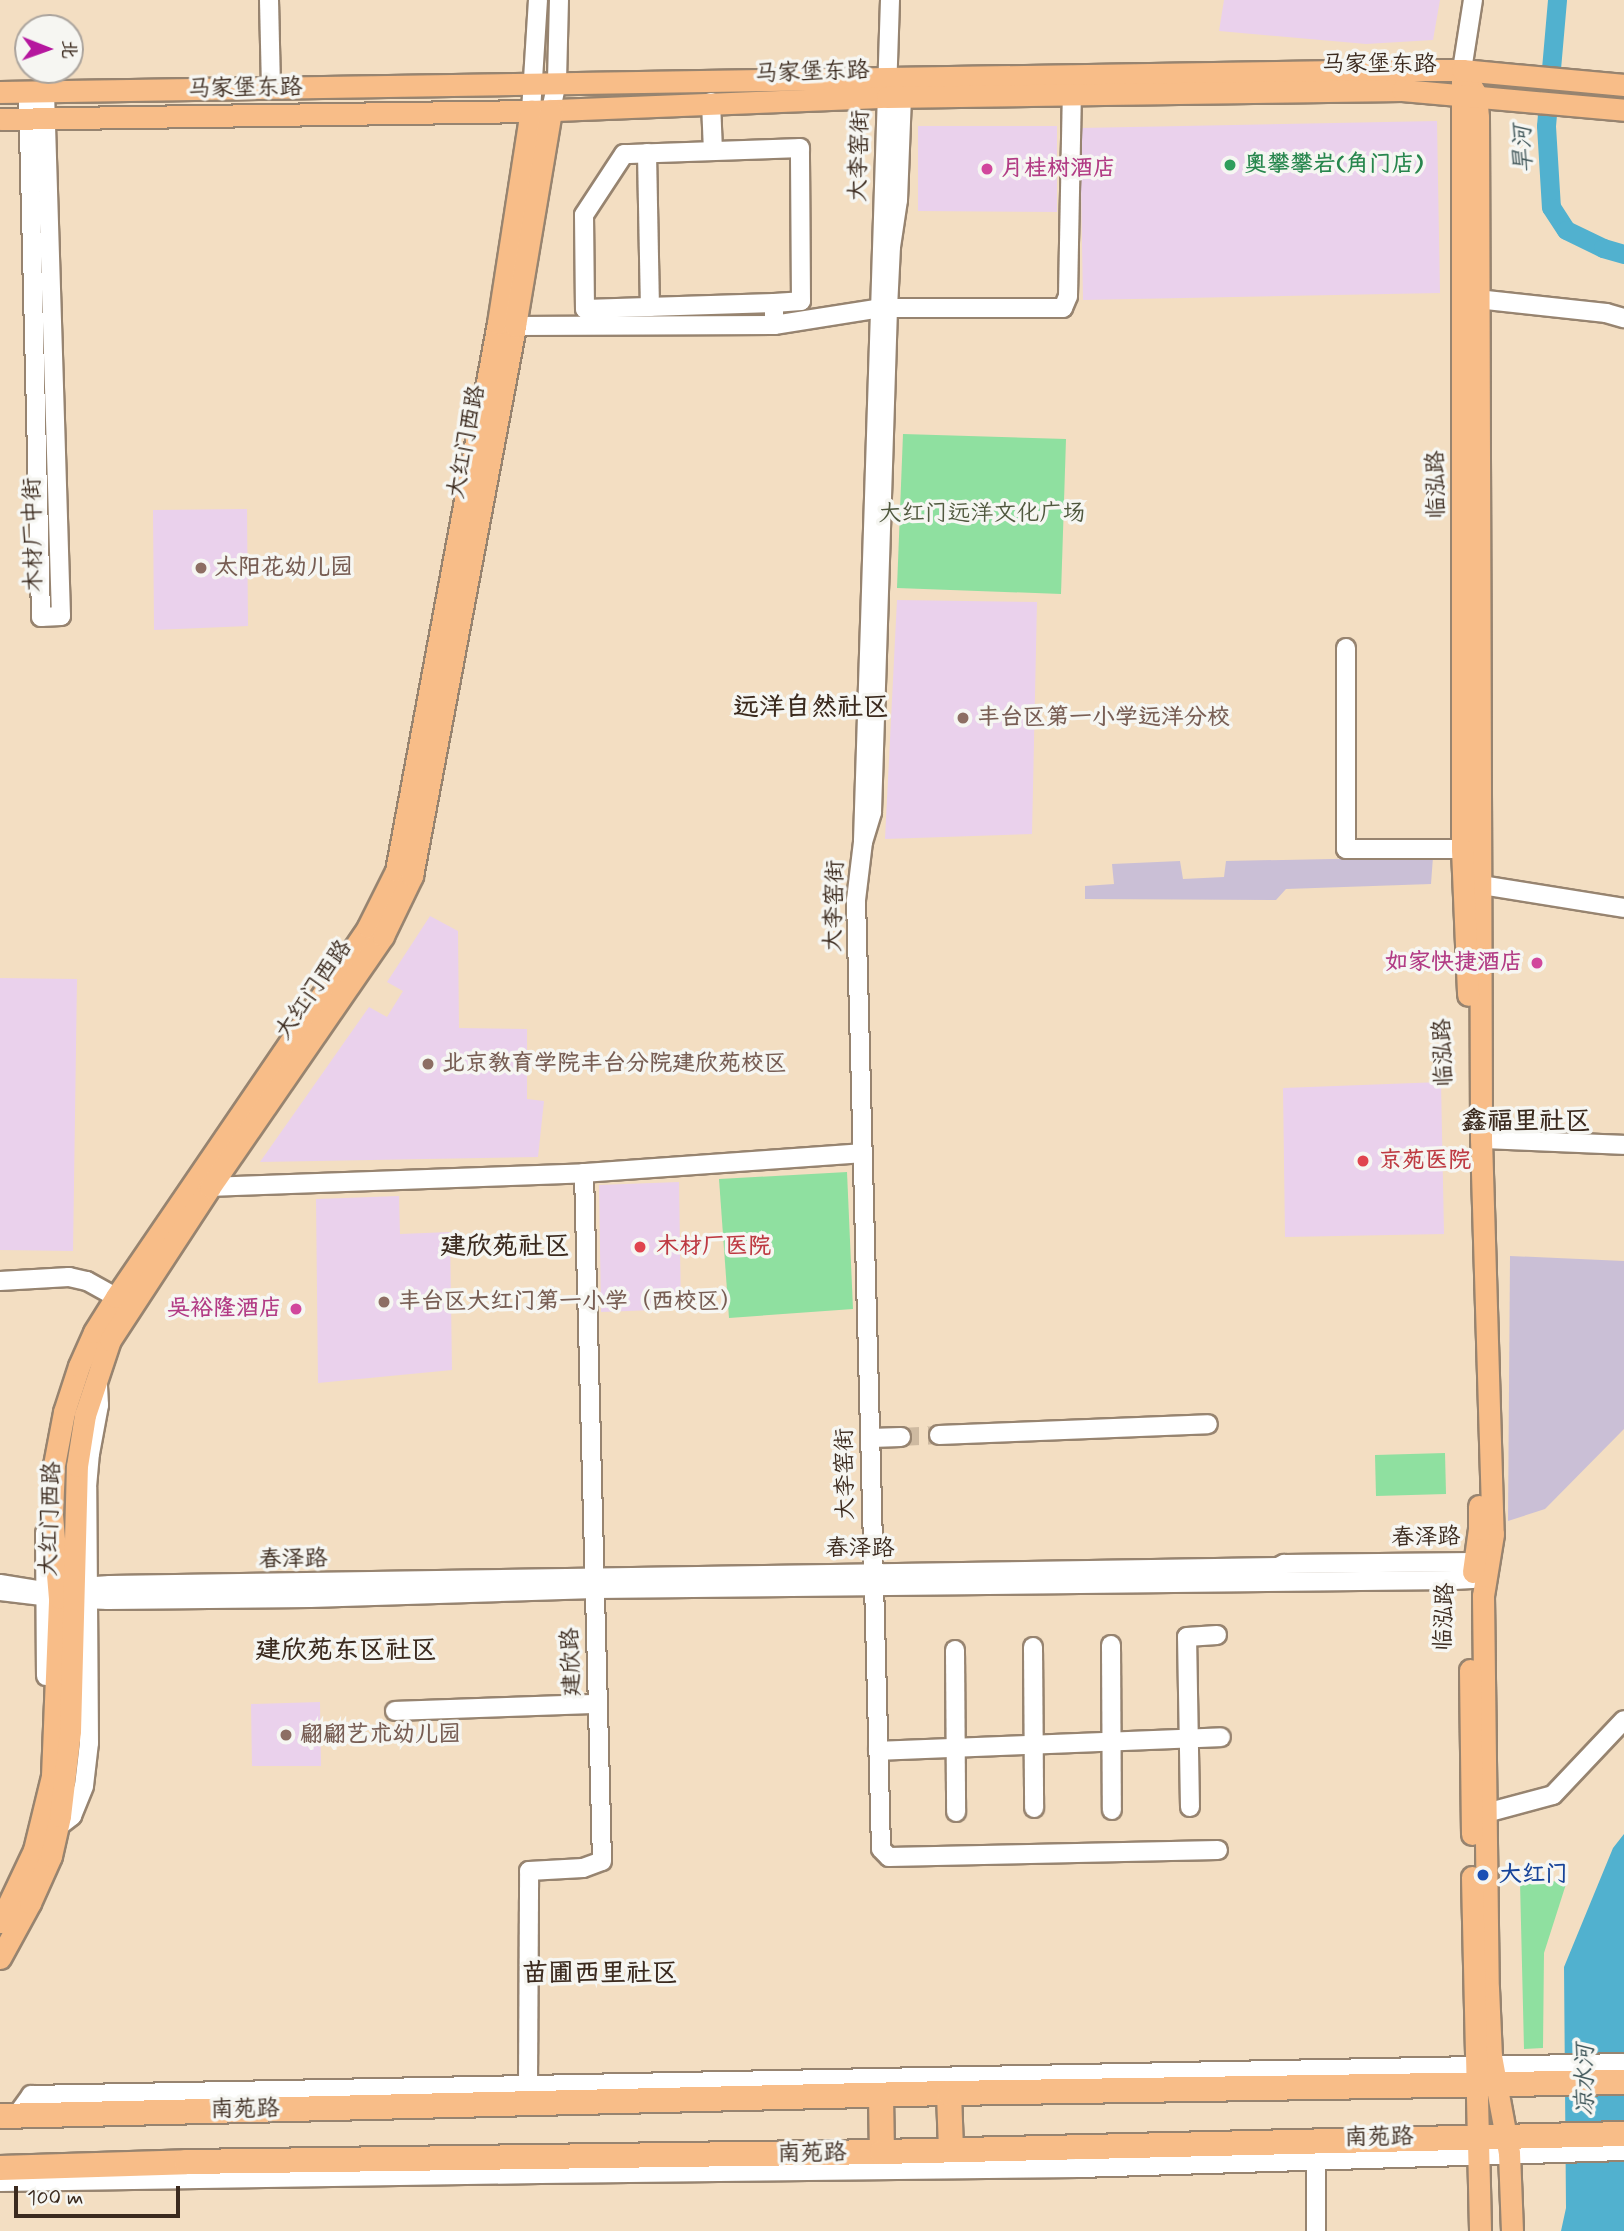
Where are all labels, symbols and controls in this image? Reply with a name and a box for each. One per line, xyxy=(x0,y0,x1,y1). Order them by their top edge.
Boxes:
north arrow xyxy=(14,14,84,84)
text: 北 xyxy=(56,40,81,59)
street label: 马家堡东路 xyxy=(1322,51,1436,79)
street label: 马家堡东路 xyxy=(754,57,870,89)
street label: 马家堡东路 xyxy=(187,74,303,104)
street label: 大李窑街 xyxy=(845,110,875,202)
water label: 旱河 xyxy=(1509,125,1539,173)
place label: 奥攀攀岩(角门店) xyxy=(1244,151,1423,179)
place label: 月桂树酒店 xyxy=(1001,155,1116,183)
marker: 奥攀攀岩(角门店) xyxy=(1222,157,1238,173)
marker: 月桂树酒店 xyxy=(979,161,995,177)
street label: 大红门西路 xyxy=(442,383,492,501)
street label: 临泓路 xyxy=(1423,450,1451,520)
street label: 木材厂中街 xyxy=(19,477,49,593)
park label: 大红门远洋文化广场 xyxy=(879,500,1085,528)
place label: 太阳花幼儿园 xyxy=(215,554,353,582)
marker: 太阳花幼儿园 xyxy=(193,560,209,576)
district label: 远洋自然社区 xyxy=(733,693,889,725)
place label: 丰台区第一小学远洋分校 xyxy=(977,704,1230,732)
marker: 丰台区第一小学远洋分校 xyxy=(955,710,971,726)
street label: 大李窑街 xyxy=(820,860,850,952)
street label: 大红门西路 xyxy=(270,935,358,1045)
place label: 如家快捷酒店 xyxy=(1385,949,1523,977)
marker: 如家快捷酒店 xyxy=(1529,955,1545,971)
street label: 临泓路 xyxy=(1429,1018,1459,1088)
place label: 北京教育学院丰台分院建欣苑校区 xyxy=(442,1050,787,1078)
marker: 北京教育学院丰台分院建欣苑校区 xyxy=(420,1056,436,1072)
district label: 鑫福里社区 xyxy=(1461,1107,1591,1139)
place label: 京苑医院 xyxy=(1379,1147,1471,1175)
marker: 京苑医院 xyxy=(1353,1151,1373,1171)
district label: 建欣苑社区 xyxy=(440,1232,570,1264)
place label: 木材厂医院 xyxy=(656,1233,771,1261)
marker: 木材厂医院 xyxy=(630,1237,650,1257)
place label: 丰台区大红门第一小学（西校区） xyxy=(398,1288,743,1316)
marker: 丰台区大红门第一小学（西校区） xyxy=(376,1294,392,1310)
place label: 吴裕隆酒店 xyxy=(167,1295,282,1323)
marker: 吴裕隆酒店 xyxy=(288,1301,304,1317)
street label: 大李窑街 xyxy=(831,1428,861,1520)
street label: 大红门西路 xyxy=(35,1461,67,1577)
street label: 春泽路 xyxy=(1391,1524,1461,1552)
street label: 春泽路 xyxy=(826,1535,894,1563)
street label: 春泽路 xyxy=(258,1546,328,1574)
street label: 临泓路 xyxy=(1430,1582,1460,1652)
street label: 建欣路 xyxy=(557,1627,587,1697)
district label: 建欣苑东区社区 xyxy=(255,1636,437,1668)
place label: 翩翩艺术幼儿园 xyxy=(300,1721,461,1749)
marker: 翩翩艺术幼儿园 xyxy=(278,1727,294,1743)
place label: 大红门 xyxy=(1499,1861,1568,1889)
marker: 大红门 xyxy=(1473,1865,1493,1885)
district label: 苗圃西里社区 xyxy=(522,1959,678,1991)
water label: 凉水河 xyxy=(1572,2044,1600,2116)
street label: 南苑路 xyxy=(210,2096,280,2124)
street label: 南苑路 xyxy=(1344,2124,1414,2152)
street label: 南苑路 xyxy=(777,2140,847,2168)
scale bar xyxy=(18,2172,184,2216)
text: 100 m xyxy=(27,2184,83,2212)

